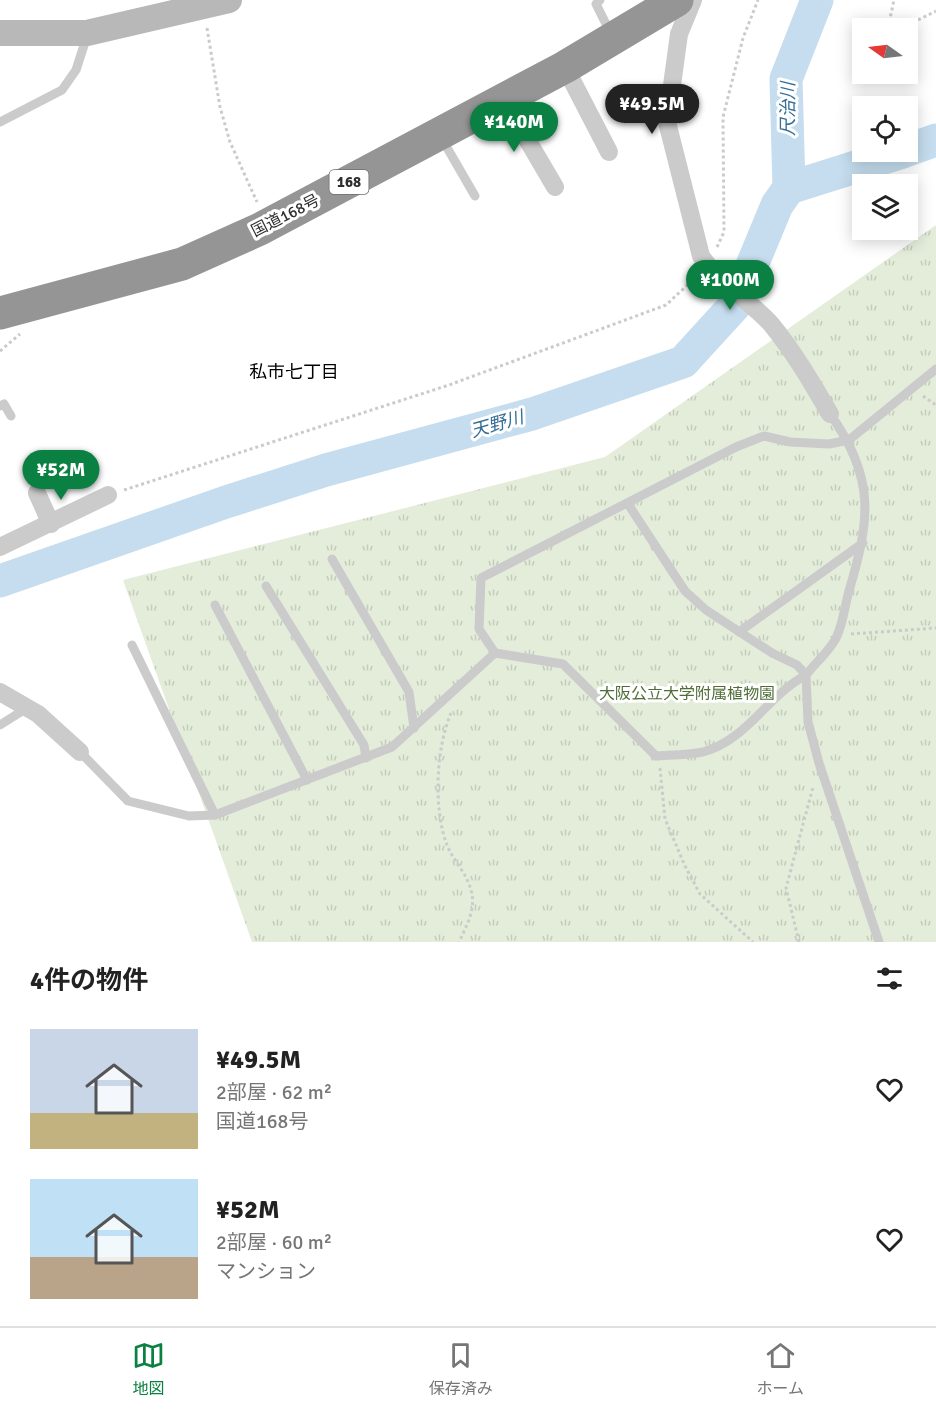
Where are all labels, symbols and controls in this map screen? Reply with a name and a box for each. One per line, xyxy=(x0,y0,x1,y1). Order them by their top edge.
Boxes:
north arrow xyxy=(852,18,918,84)
map controls xyxy=(852,18,918,240)
water label: 尺治川 xyxy=(777,80,799,136)
pin: ¥49.5M xyxy=(603,84,701,135)
text: ¥49.5M xyxy=(619,91,685,116)
button: locate xyxy=(852,96,918,162)
pin: ¥140M xyxy=(472,102,556,153)
text: ¥140M xyxy=(484,109,544,134)
road number: 168 xyxy=(330,170,368,194)
button: layers xyxy=(852,174,918,240)
street label: 国道168号 xyxy=(248,190,323,242)
pin: ¥100M xyxy=(688,260,772,311)
text: ¥100M xyxy=(700,267,760,292)
district label: 私市七丁目 xyxy=(249,361,339,383)
water label: 天野川 xyxy=(468,405,528,442)
pin: ¥52M xyxy=(25,450,97,501)
text: ¥52M xyxy=(36,457,86,482)
park label: 大阪公立大学附属植物園 xyxy=(599,684,775,704)
icon: filters xyxy=(873,962,906,995)
text: 4件の物件 xyxy=(30,965,148,997)
text: ¥49.5M xyxy=(216,1044,301,1076)
icon: home xyxy=(78,1053,150,1125)
icon: heart xyxy=(873,1073,906,1106)
text: 2部屋 · 62 m² xyxy=(216,1080,332,1105)
text: 国道168号 xyxy=(216,1109,308,1134)
text: ¥52M xyxy=(216,1194,280,1226)
icon: home xyxy=(78,1203,150,1275)
icon: heart xyxy=(873,1223,906,1256)
text: 2部屋 · 60 m² xyxy=(216,1230,332,1255)
text: マンション xyxy=(216,1259,316,1284)
tab: 地図 xyxy=(132,1339,165,1399)
tab: 保存済み xyxy=(429,1339,493,1399)
tab: ホーム xyxy=(757,1339,804,1399)

